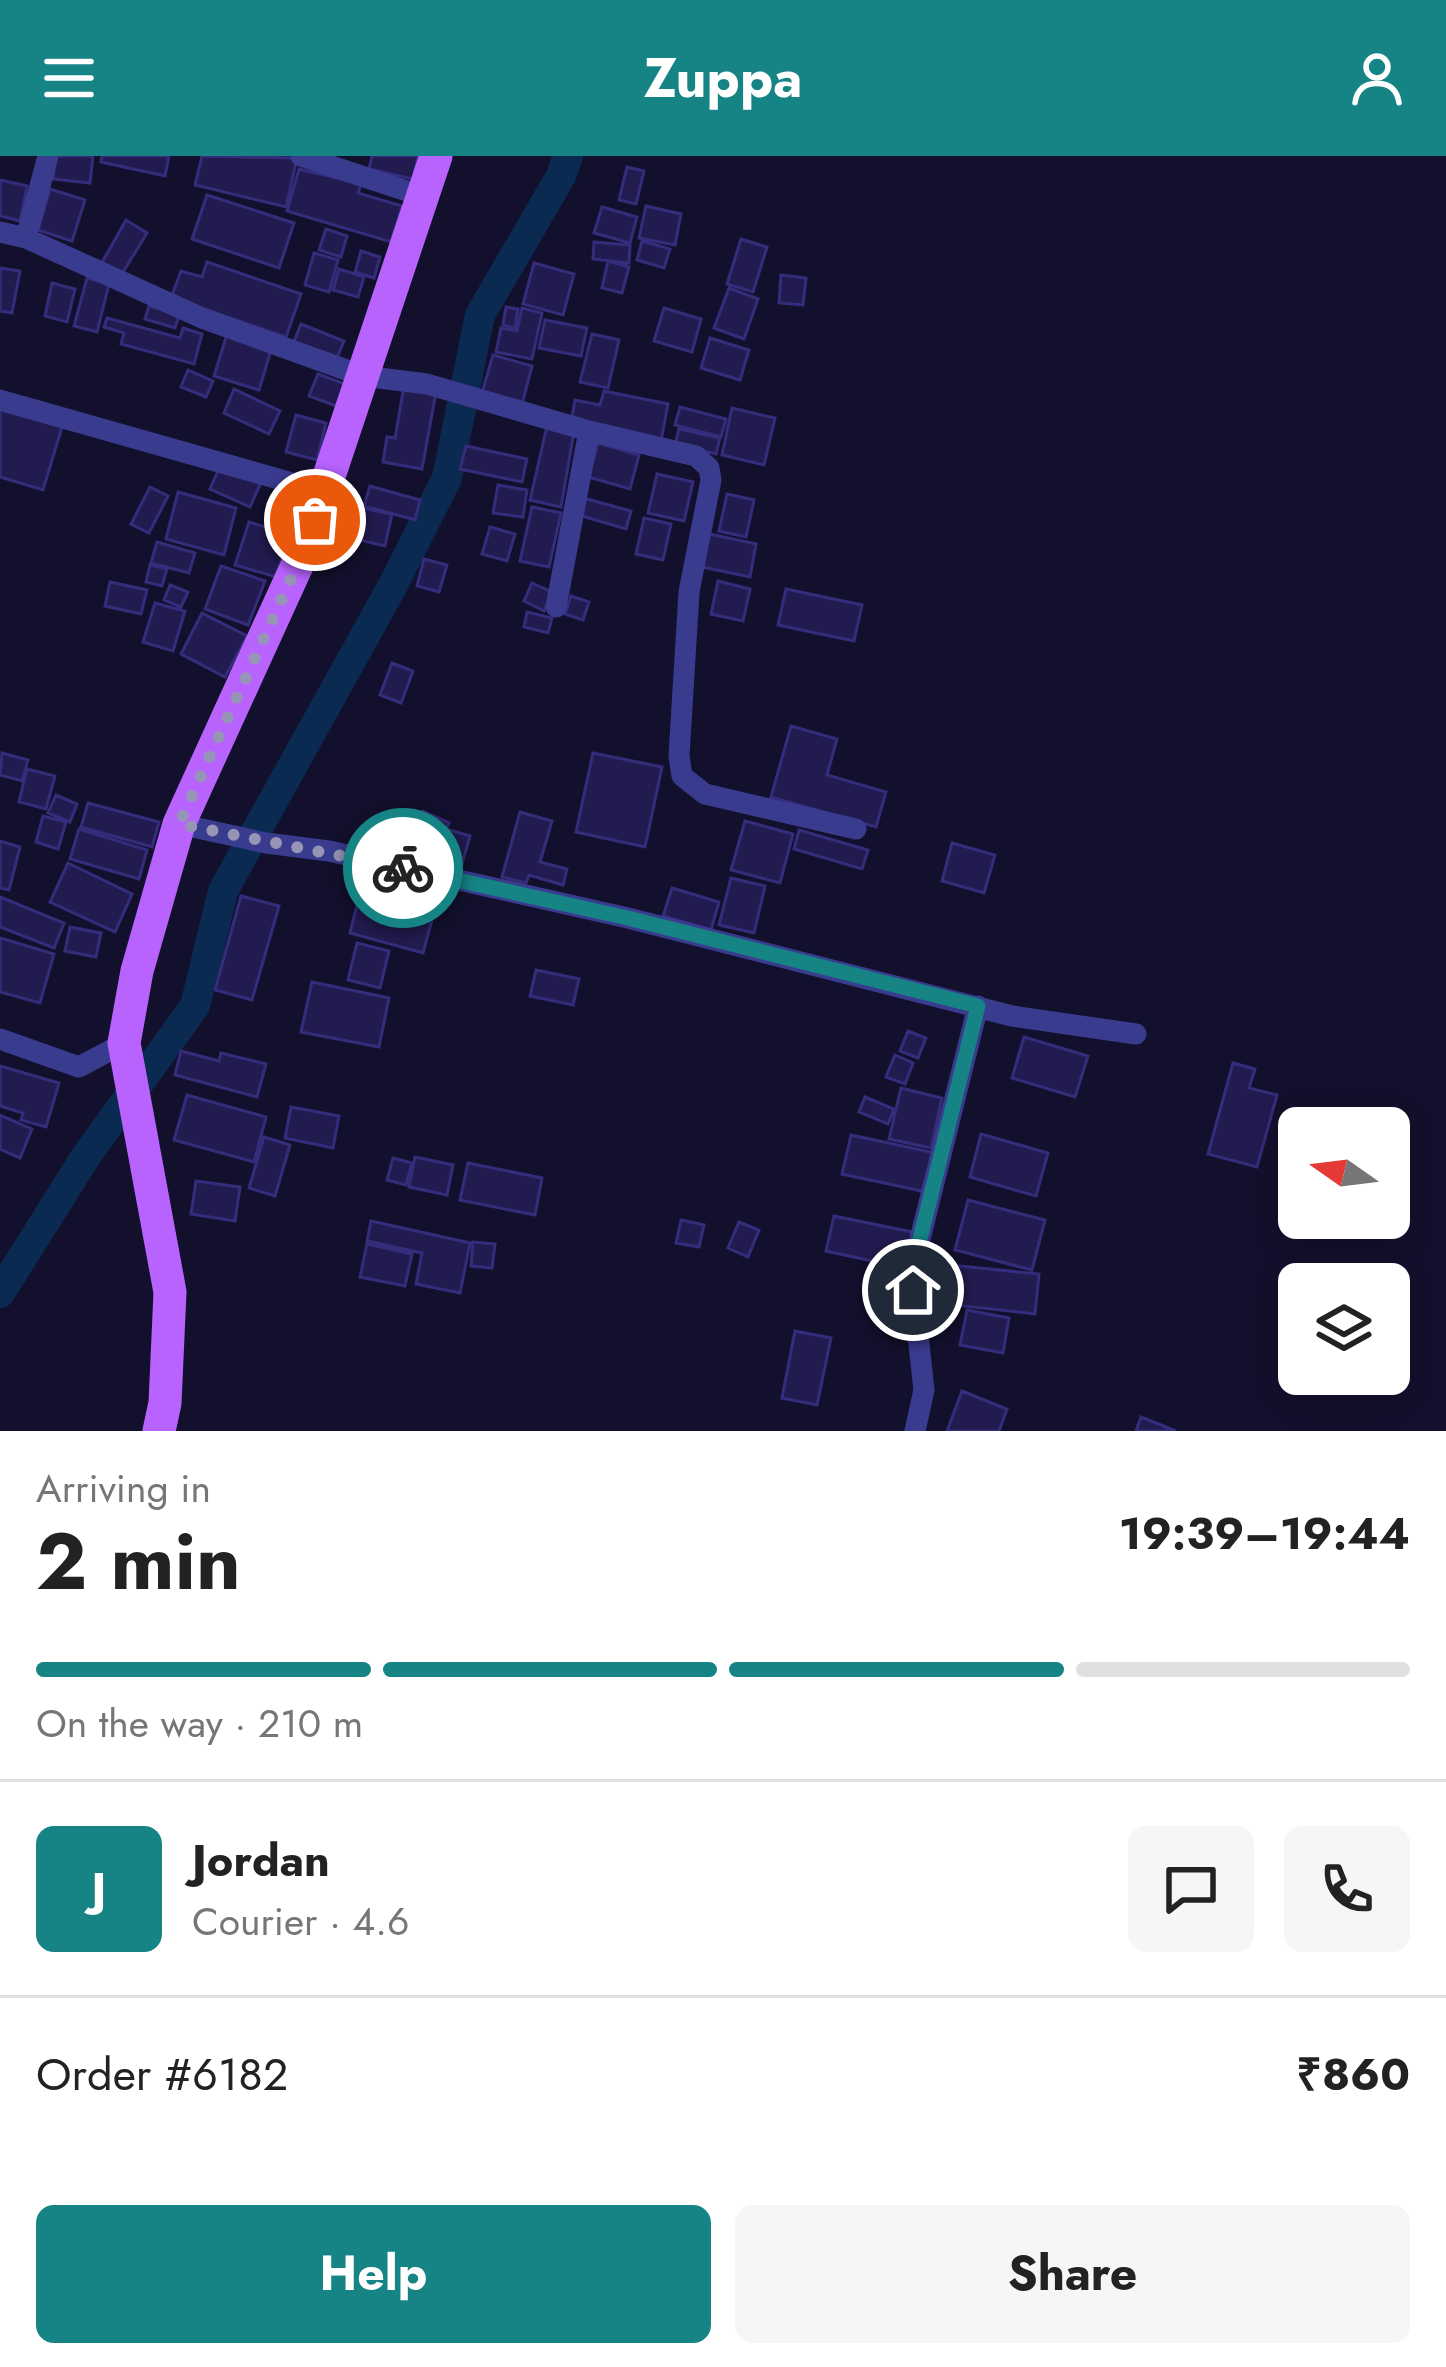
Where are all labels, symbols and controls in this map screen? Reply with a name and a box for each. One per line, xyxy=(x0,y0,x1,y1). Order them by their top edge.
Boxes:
text: Zuppa xyxy=(644,39,802,117)
icon: menu xyxy=(36,45,102,111)
icon: person xyxy=(1344,45,1410,111)
pin xyxy=(264,469,366,571)
icon: bag xyxy=(282,487,348,553)
courier xyxy=(343,808,463,928)
icon: bike xyxy=(370,835,436,901)
north arrow xyxy=(1278,1107,1410,1239)
map controls xyxy=(1278,1107,1410,1395)
pin xyxy=(862,1239,964,1341)
icon: home xyxy=(880,1257,946,1323)
button: layers xyxy=(1278,1263,1410,1395)
text: Arriving in xyxy=(36,1460,211,1517)
text: 19:39–19:44 xyxy=(1119,1501,1410,1566)
text: 2 min xyxy=(36,1506,241,1618)
text: On the way · 210 m xyxy=(36,1695,363,1752)
button: chat xyxy=(1128,1826,1254,1952)
button: phone xyxy=(1284,1826,1410,1952)
text: Jordan xyxy=(192,1828,330,1893)
text: J xyxy=(92,1856,106,1921)
text: Courier · 4.6 xyxy=(192,1893,409,1950)
text: Order #6182 xyxy=(36,2042,288,2107)
text: ₹860 xyxy=(1296,2042,1410,2107)
button: Help xyxy=(36,2205,711,2343)
button: Share xyxy=(735,2205,1410,2343)

